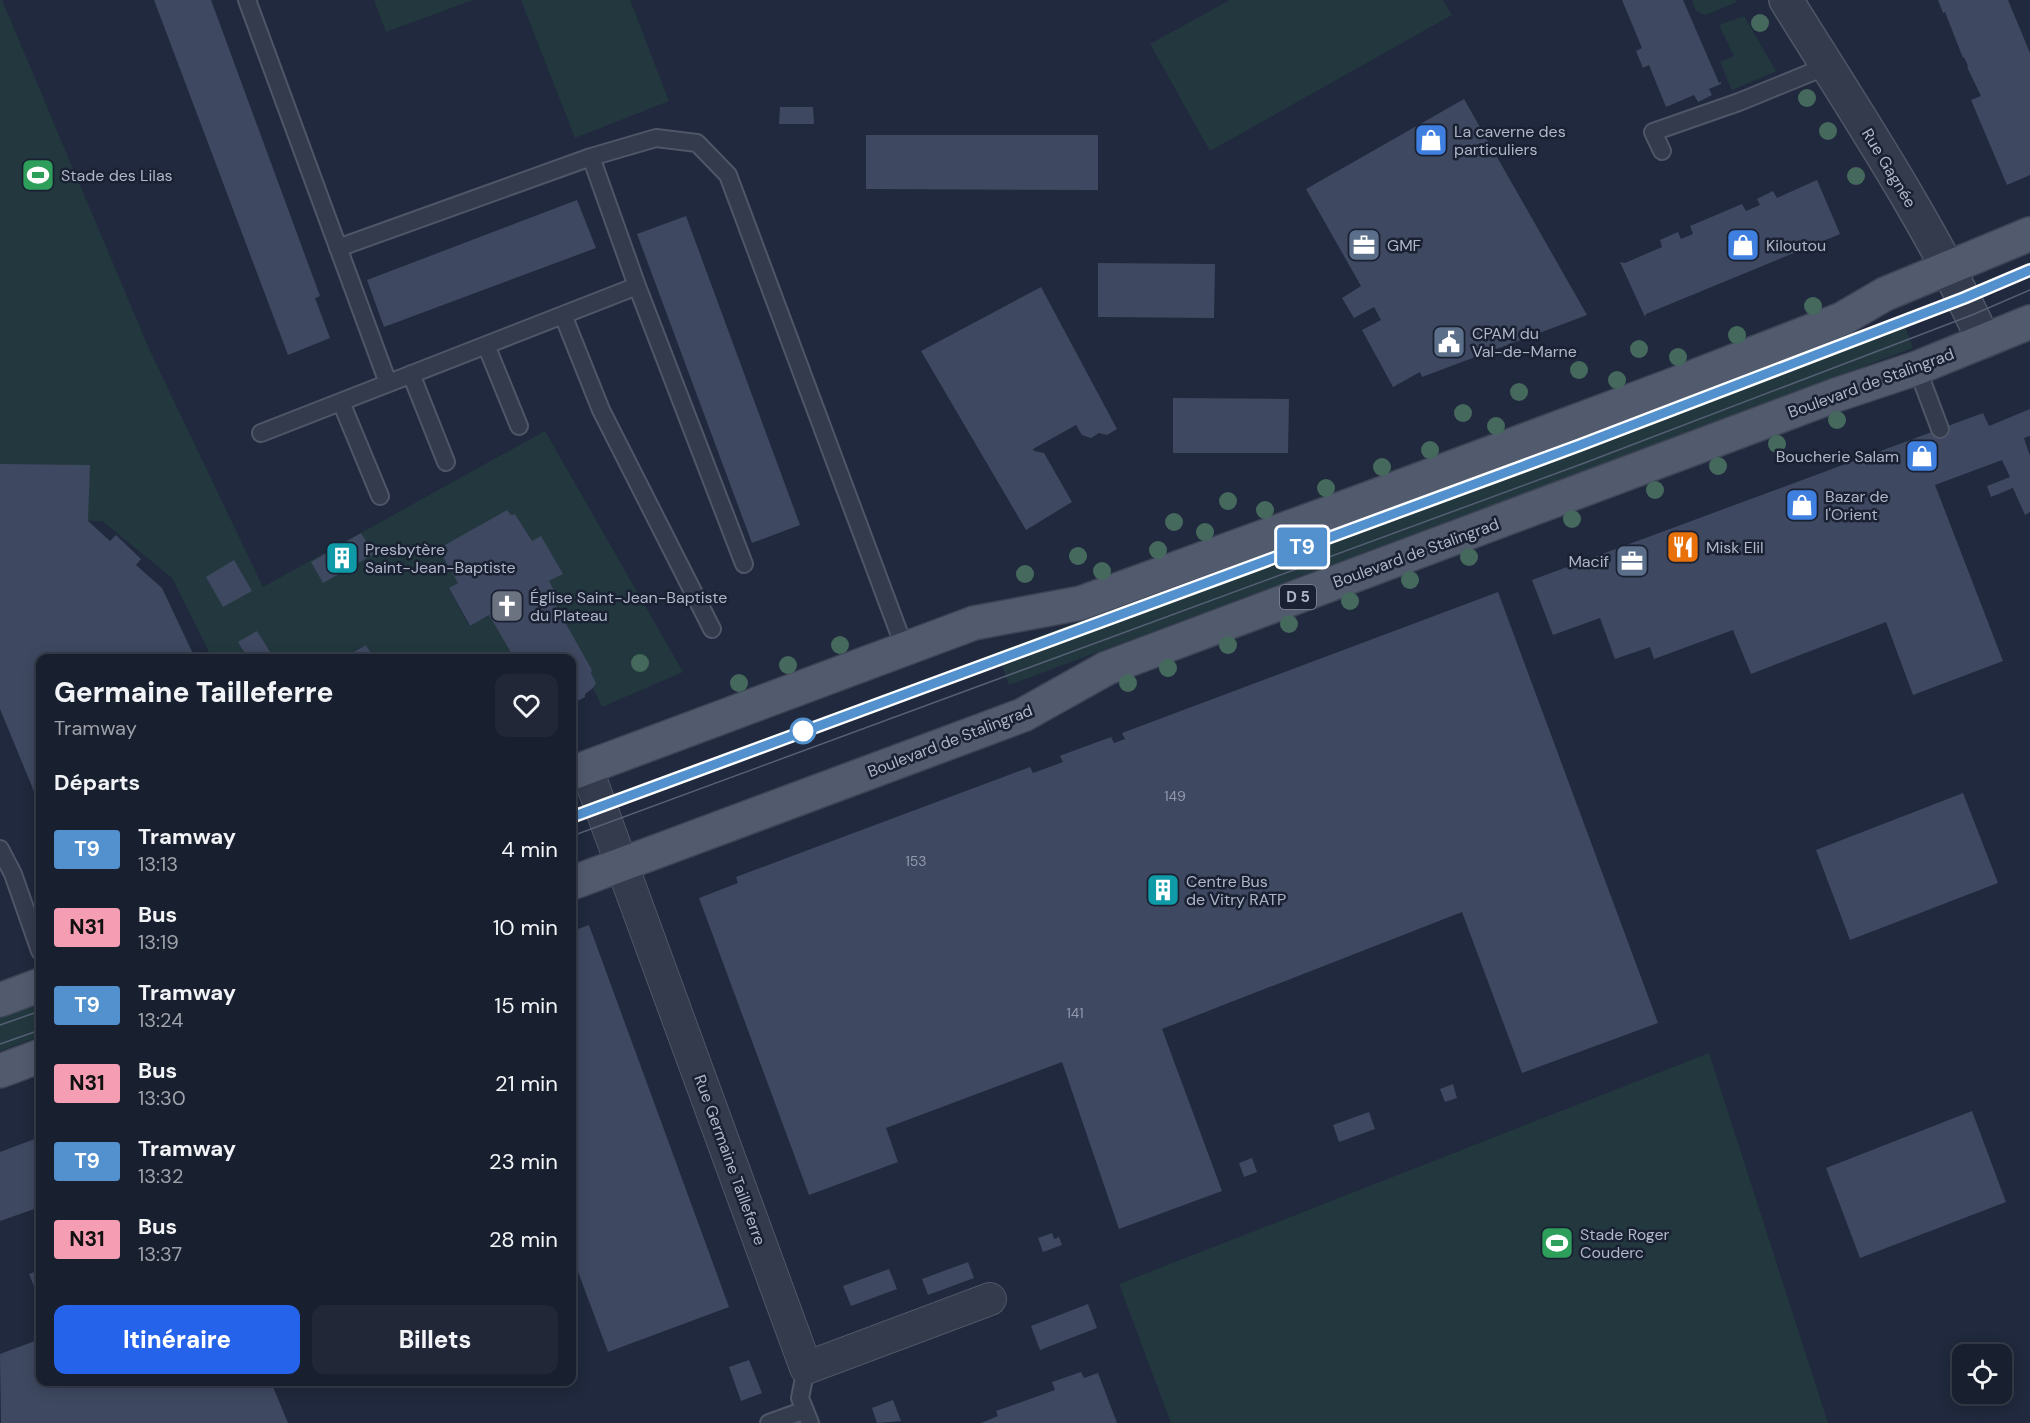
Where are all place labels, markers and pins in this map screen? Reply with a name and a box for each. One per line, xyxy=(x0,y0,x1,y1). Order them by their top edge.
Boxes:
place label: La caverne des particuliers xyxy=(1454,121,1566,160)
shop icon: La caverne des particuliers xyxy=(1413,122,1449,158)
sports icon: Stade des Lilas xyxy=(20,157,56,193)
place label: Stade des Lilas xyxy=(61,165,173,186)
office icon: GMF xyxy=(1346,227,1382,263)
shop icon: Kiloutou xyxy=(1725,227,1761,263)
place label: GMF xyxy=(1387,235,1422,256)
place label: Kiloutou xyxy=(1766,235,1826,256)
place label: CPAM du Val-de-Marne xyxy=(1472,323,1577,362)
public building icon: CPAM du Val-de-Marne xyxy=(1431,324,1467,360)
shop icon: Boucherie Salam xyxy=(1904,438,1940,474)
place label: Boucherie Salam xyxy=(1776,446,1899,467)
place label: Bazar de l'Orient xyxy=(1825,486,1889,525)
shop icon: Bazar de l'Orient xyxy=(1784,487,1820,523)
restaurant icon: Misk Elil xyxy=(1665,529,1701,565)
place label: Misk Elil xyxy=(1706,537,1764,558)
place label: Presbytère Saint-Jean-Baptiste xyxy=(365,539,516,578)
building icon: Presbytère Saint-Jean-Baptiste xyxy=(324,540,360,576)
office icon: Macif xyxy=(1614,543,1650,579)
place label: Macif xyxy=(1568,551,1609,572)
place label: Église Saint-Jean-Baptiste du Plateau xyxy=(530,587,727,626)
church icon: Église Saint-Jean-Baptiste du Plateau xyxy=(489,588,525,624)
unlabelled marker xyxy=(790,718,816,744)
place label: Centre Bus de Vitry RATP xyxy=(1186,871,1286,910)
building icon: Centre Bus de Vitry RATP xyxy=(1145,872,1181,908)
place label: Stade Roger Couderc xyxy=(1580,1224,1670,1263)
sports icon: Stade Roger Couderc xyxy=(1539,1225,1575,1261)

